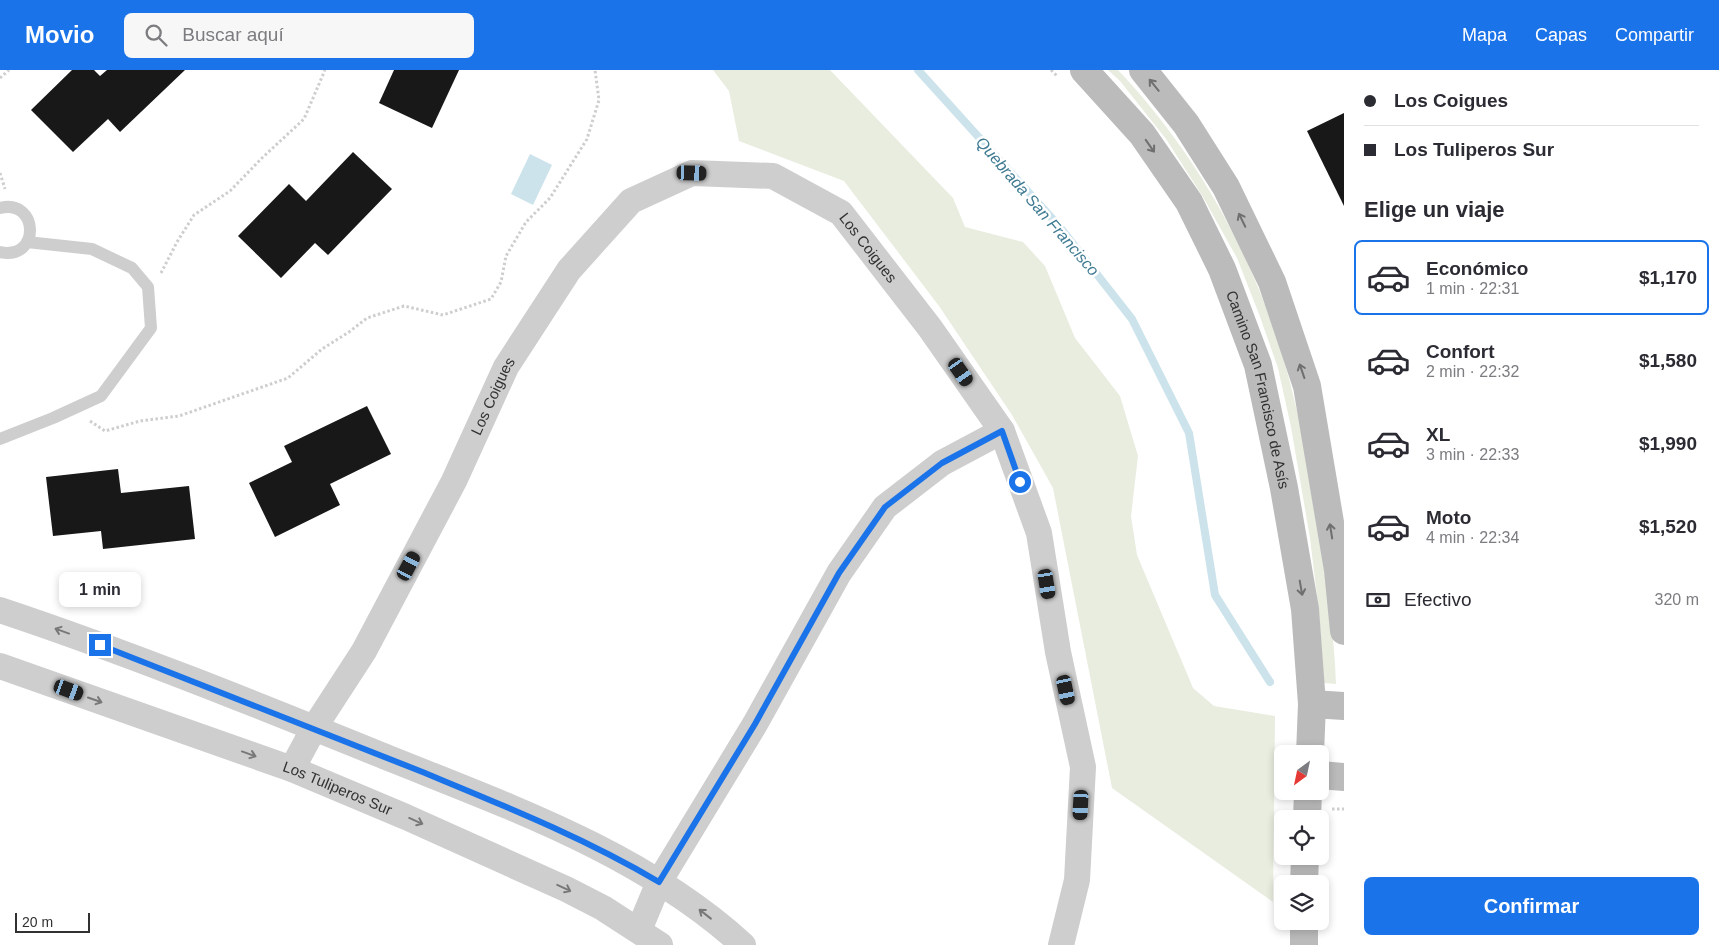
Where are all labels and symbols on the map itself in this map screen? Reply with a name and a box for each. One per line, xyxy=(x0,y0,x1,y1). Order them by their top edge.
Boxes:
one-way arrow xyxy=(1149,78,1160,91)
water label: Quebrada San Francisco xyxy=(973,134,1102,279)
one-way arrow xyxy=(1145,139,1155,153)
car xyxy=(676,165,707,181)
street label: Los Coigues xyxy=(836,209,901,286)
one-way arrow xyxy=(1237,213,1247,228)
street label: Camino San Francisco de Asís xyxy=(1223,288,1293,490)
street label: Los Coigues xyxy=(467,354,518,437)
car xyxy=(946,355,975,389)
one-way arrow xyxy=(1297,364,1306,379)
route start xyxy=(1009,471,1031,493)
one-way arrow xyxy=(1326,523,1336,539)
car xyxy=(395,549,422,583)
car xyxy=(1037,568,1056,600)
callout: 1 min xyxy=(59,572,141,608)
one-way arrow xyxy=(1297,580,1307,596)
one-way arrow xyxy=(55,626,70,635)
route end xyxy=(89,634,111,656)
car xyxy=(1055,674,1076,706)
car xyxy=(52,678,85,702)
one-way arrow xyxy=(87,696,103,705)
north arrow xyxy=(1274,745,1329,800)
one-way arrow xyxy=(240,750,256,759)
street label: Los Tuliperos Sur xyxy=(281,758,395,818)
car xyxy=(1072,790,1089,820)
one-way arrow xyxy=(408,817,423,827)
one-way arrow xyxy=(556,884,571,893)
one-way arrow xyxy=(699,909,712,920)
scale bar xyxy=(15,910,90,933)

